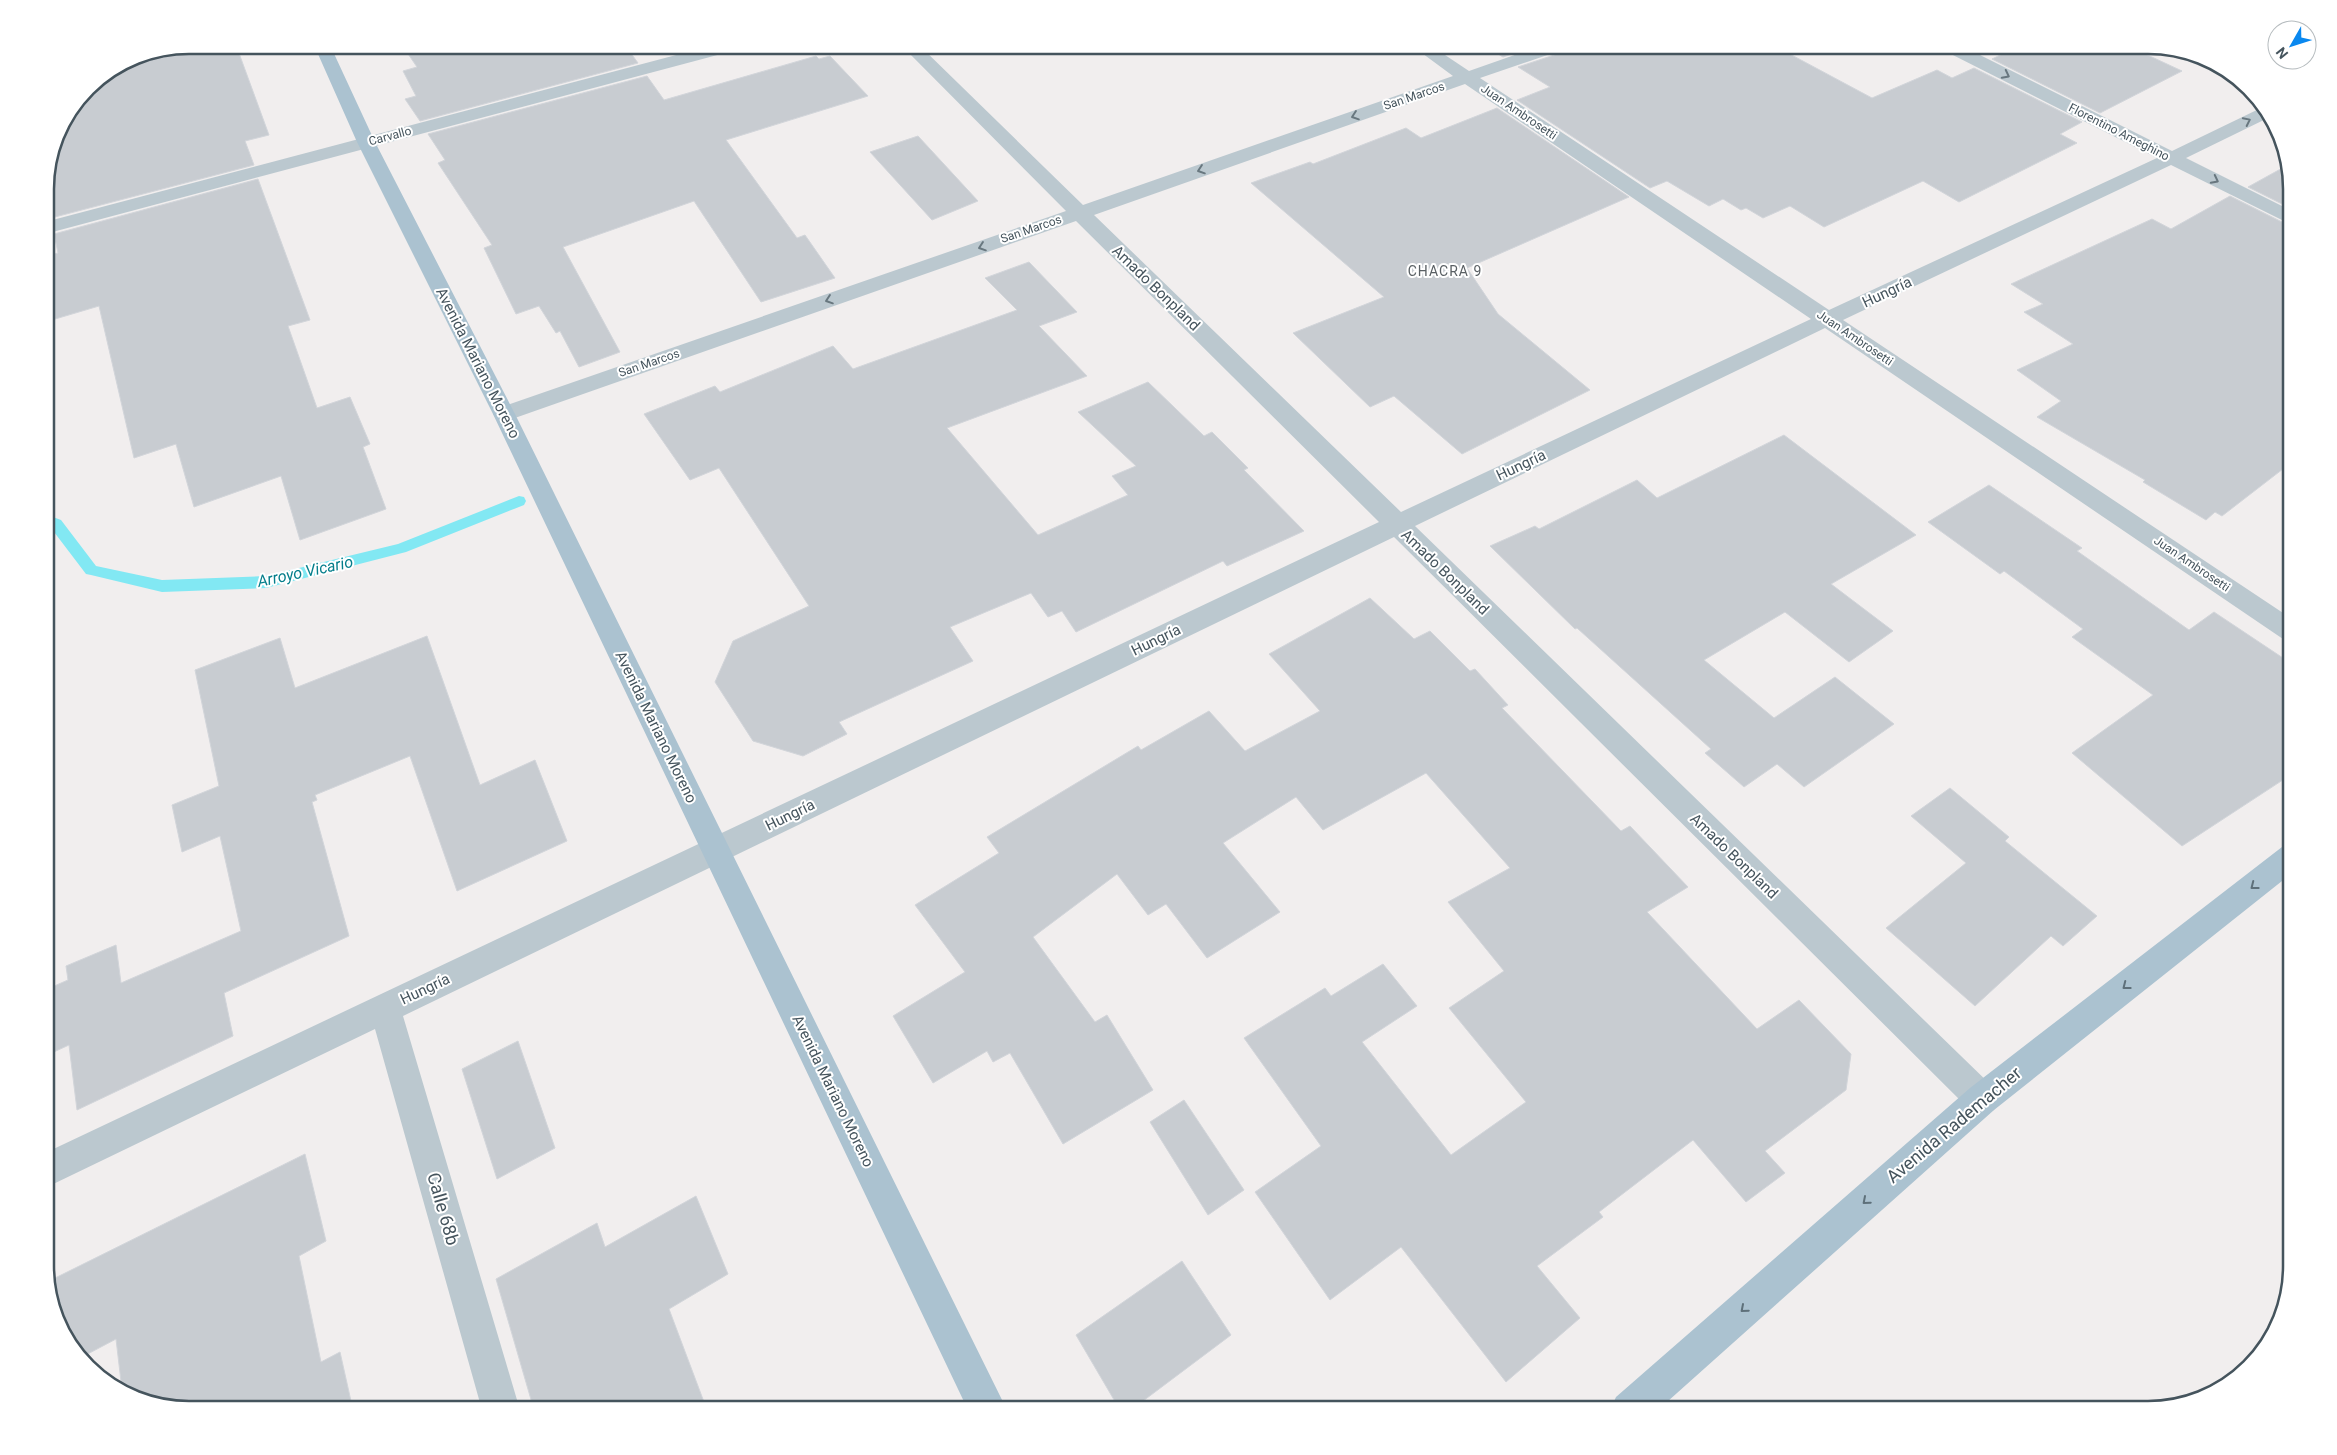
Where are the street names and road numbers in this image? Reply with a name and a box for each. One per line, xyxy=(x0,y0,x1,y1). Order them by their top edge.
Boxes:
street label: San Marcos xyxy=(1382,79,1446,113)
street label: Juan Ambrosetti xyxy=(1478,81,1560,143)
street label: Florentino Ameghino xyxy=(2066,101,2172,164)
street label: Carvallo xyxy=(367,124,413,148)
street label: San Marcos xyxy=(999,212,1063,246)
street label: Amado Bonpland xyxy=(1108,242,1204,334)
street label: Hungría xyxy=(1859,273,1915,311)
street label: Avenida Mariano Moreno xyxy=(432,285,524,441)
street label: Juan Ambrosetti xyxy=(1814,307,1896,369)
street label: San Marcos xyxy=(617,346,681,380)
street label: Hungría xyxy=(1493,446,1549,484)
street label: Amado Bonpland xyxy=(1397,526,1493,618)
street label: Juan Ambrosetti xyxy=(2151,533,2233,595)
street label: Hungría xyxy=(1128,620,1184,660)
street label: Avenida Mariano Moreno xyxy=(611,648,701,806)
street label: Hungría xyxy=(762,795,818,835)
street label: Amado Bonpland xyxy=(1686,810,1782,902)
street label: Hungría xyxy=(397,970,453,1008)
street label: Avenida Mariano Moreno xyxy=(788,1012,878,1170)
street label: Avenida Rademacher xyxy=(1882,1062,2025,1187)
street label: Calle 68b xyxy=(423,1170,464,1248)

